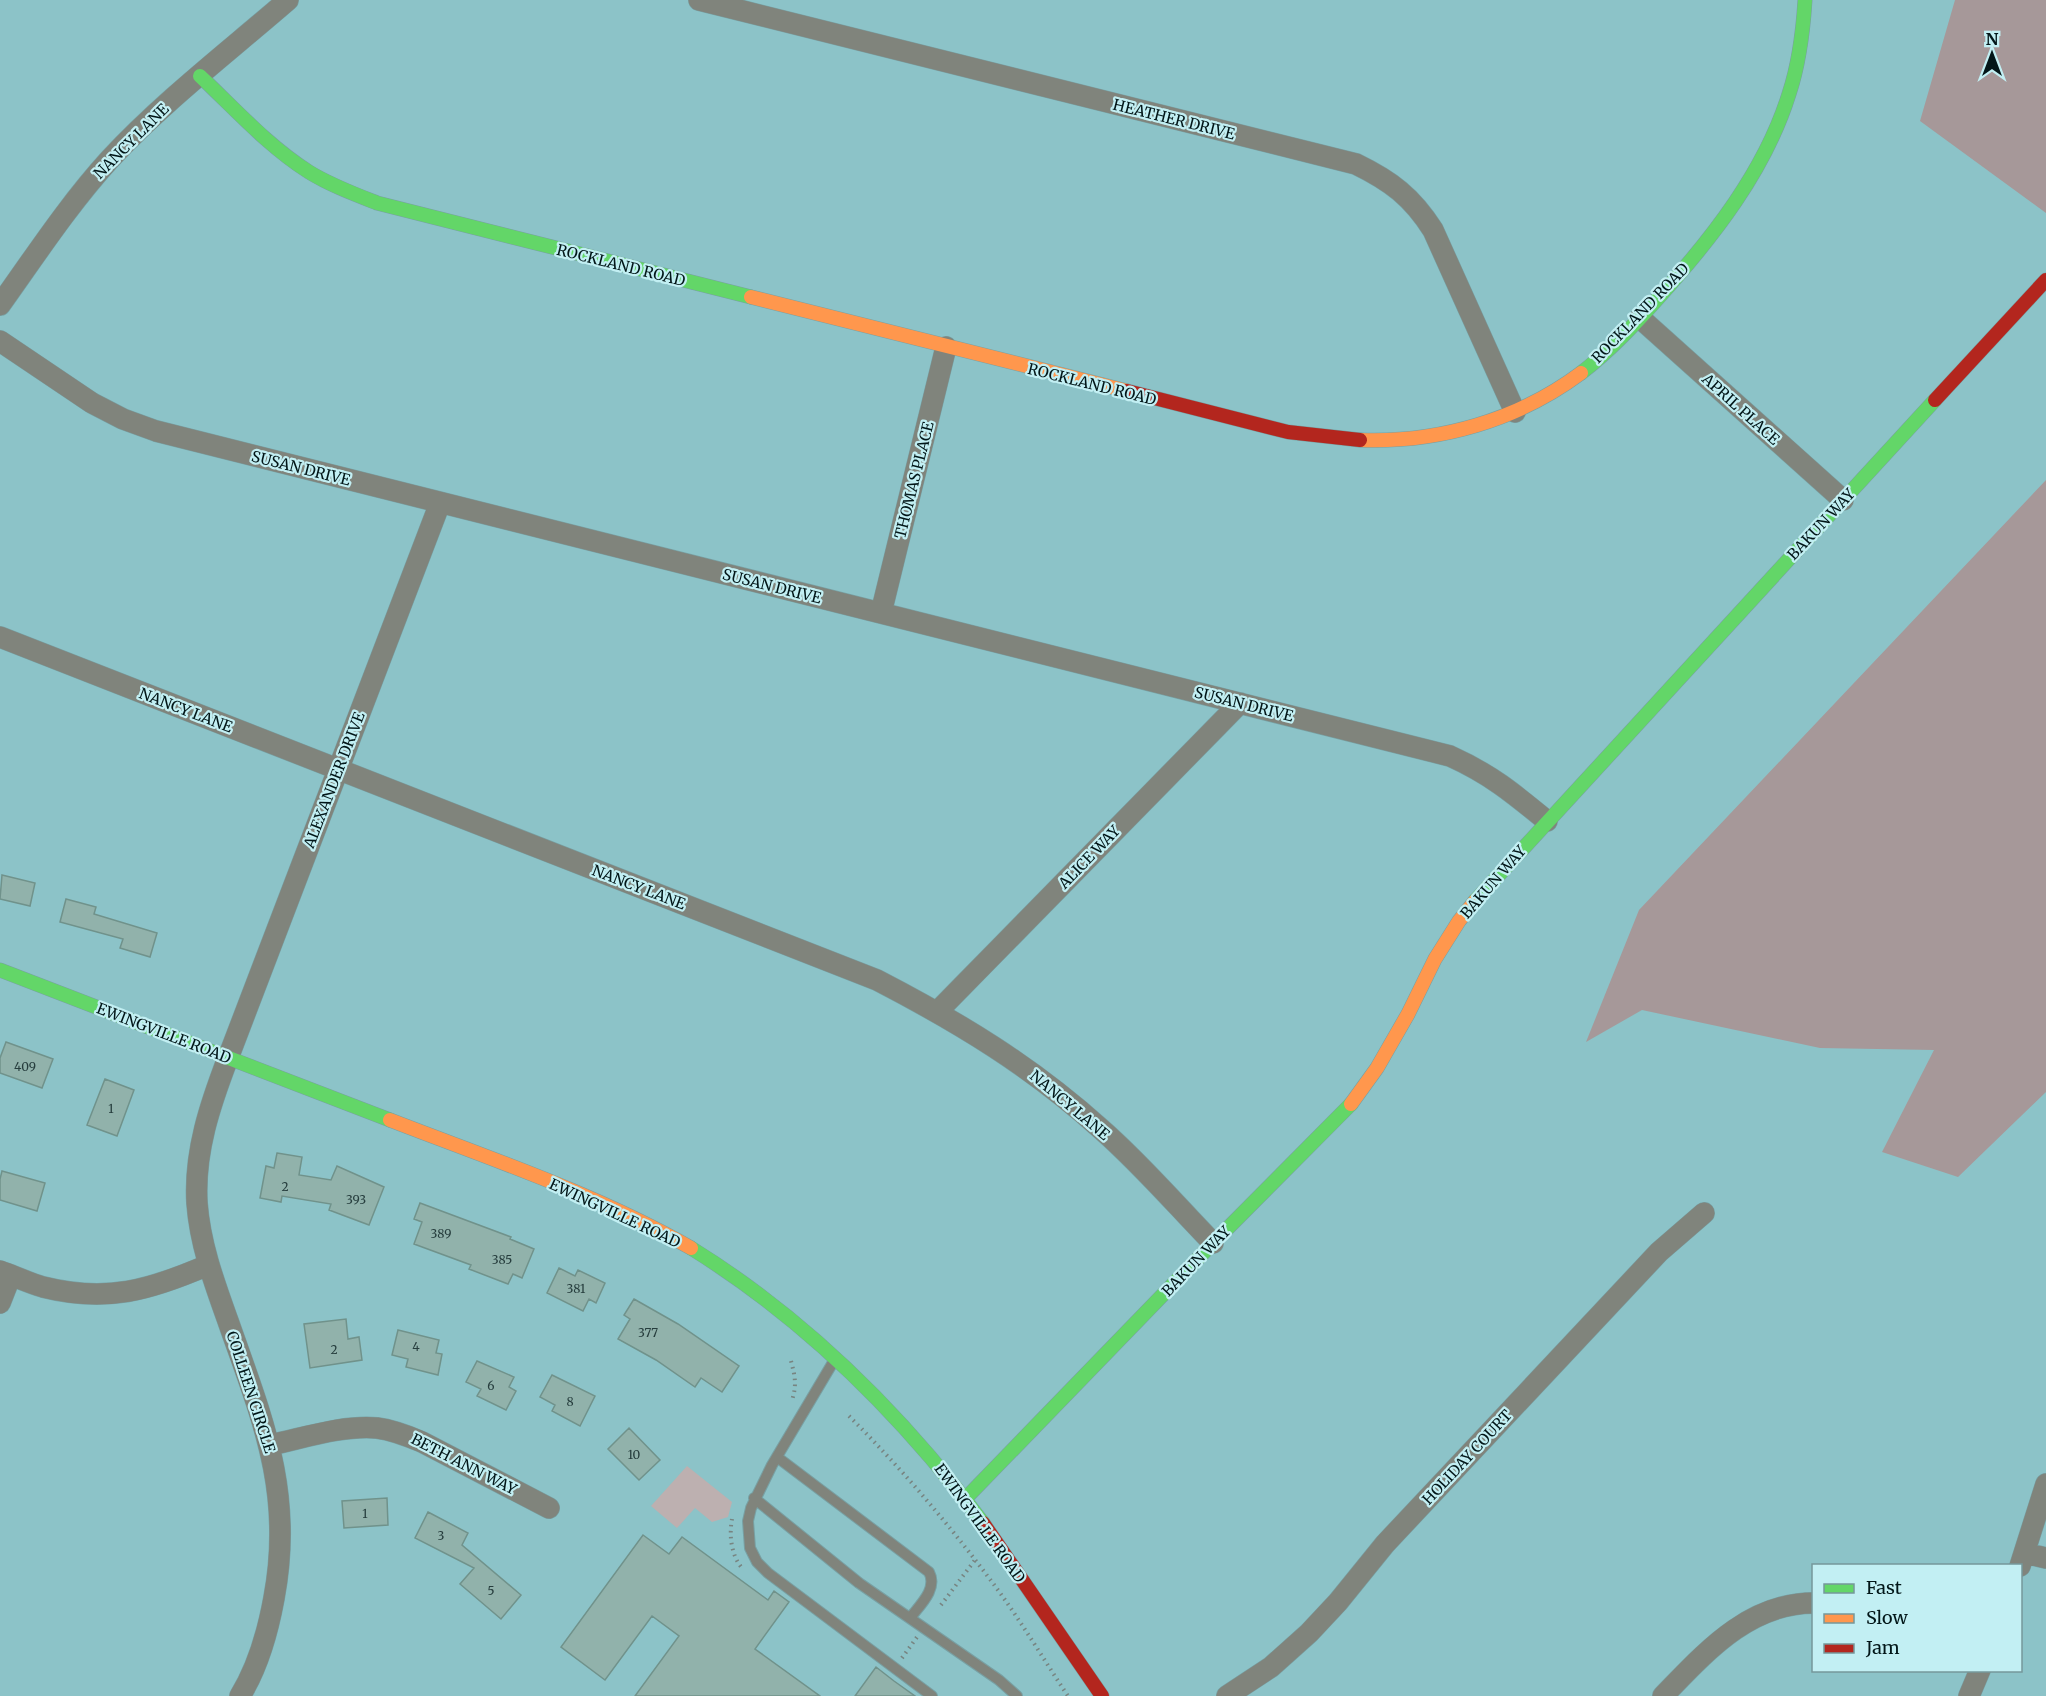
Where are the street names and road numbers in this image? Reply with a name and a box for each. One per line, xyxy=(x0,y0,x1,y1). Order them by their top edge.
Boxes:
street label: HEATHER DRIVE xyxy=(1111,95,1237,143)
street label: NANCY LANE xyxy=(90,99,173,182)
street label: ROCKLAND ROAD xyxy=(555,240,687,290)
street label: ROCKLAND ROAD xyxy=(1587,259,1693,367)
street label: ROCKLAND ROAD xyxy=(1026,359,1158,409)
street label: APRIL PLACE xyxy=(1698,369,1784,449)
street label: THOMAS PLACE xyxy=(890,419,938,540)
street label: SUSAN DRIVE xyxy=(250,447,353,490)
street label: BAKUN WAY xyxy=(1783,484,1859,564)
street label: SUSAN DRIVE xyxy=(721,565,824,608)
street label: SUSAN DRIVE xyxy=(1193,683,1296,726)
street label: NANCY LANE xyxy=(137,684,236,737)
street label: ALEXANDER DRIVE xyxy=(299,709,369,852)
street label: ALICE WAY xyxy=(1053,821,1124,893)
street label: BAKUN WAY xyxy=(1456,841,1530,922)
street label: NANCY LANE xyxy=(590,861,689,914)
street label: EWINGVILLE ROAD xyxy=(94,999,234,1067)
street label: NANCY LANE xyxy=(1026,1066,1114,1144)
street label: EWINGVILLE ROAD xyxy=(546,1174,684,1252)
street label: BAKUN WAY xyxy=(1158,1222,1235,1300)
street label: COLLEEN CIRCLE xyxy=(222,1329,280,1456)
street label: HOLIDAY COURT xyxy=(1418,1405,1516,1508)
street label: BETH ANN WAY xyxy=(408,1429,520,1499)
street label: EWINGVILLE ROAD xyxy=(930,1460,1030,1586)

